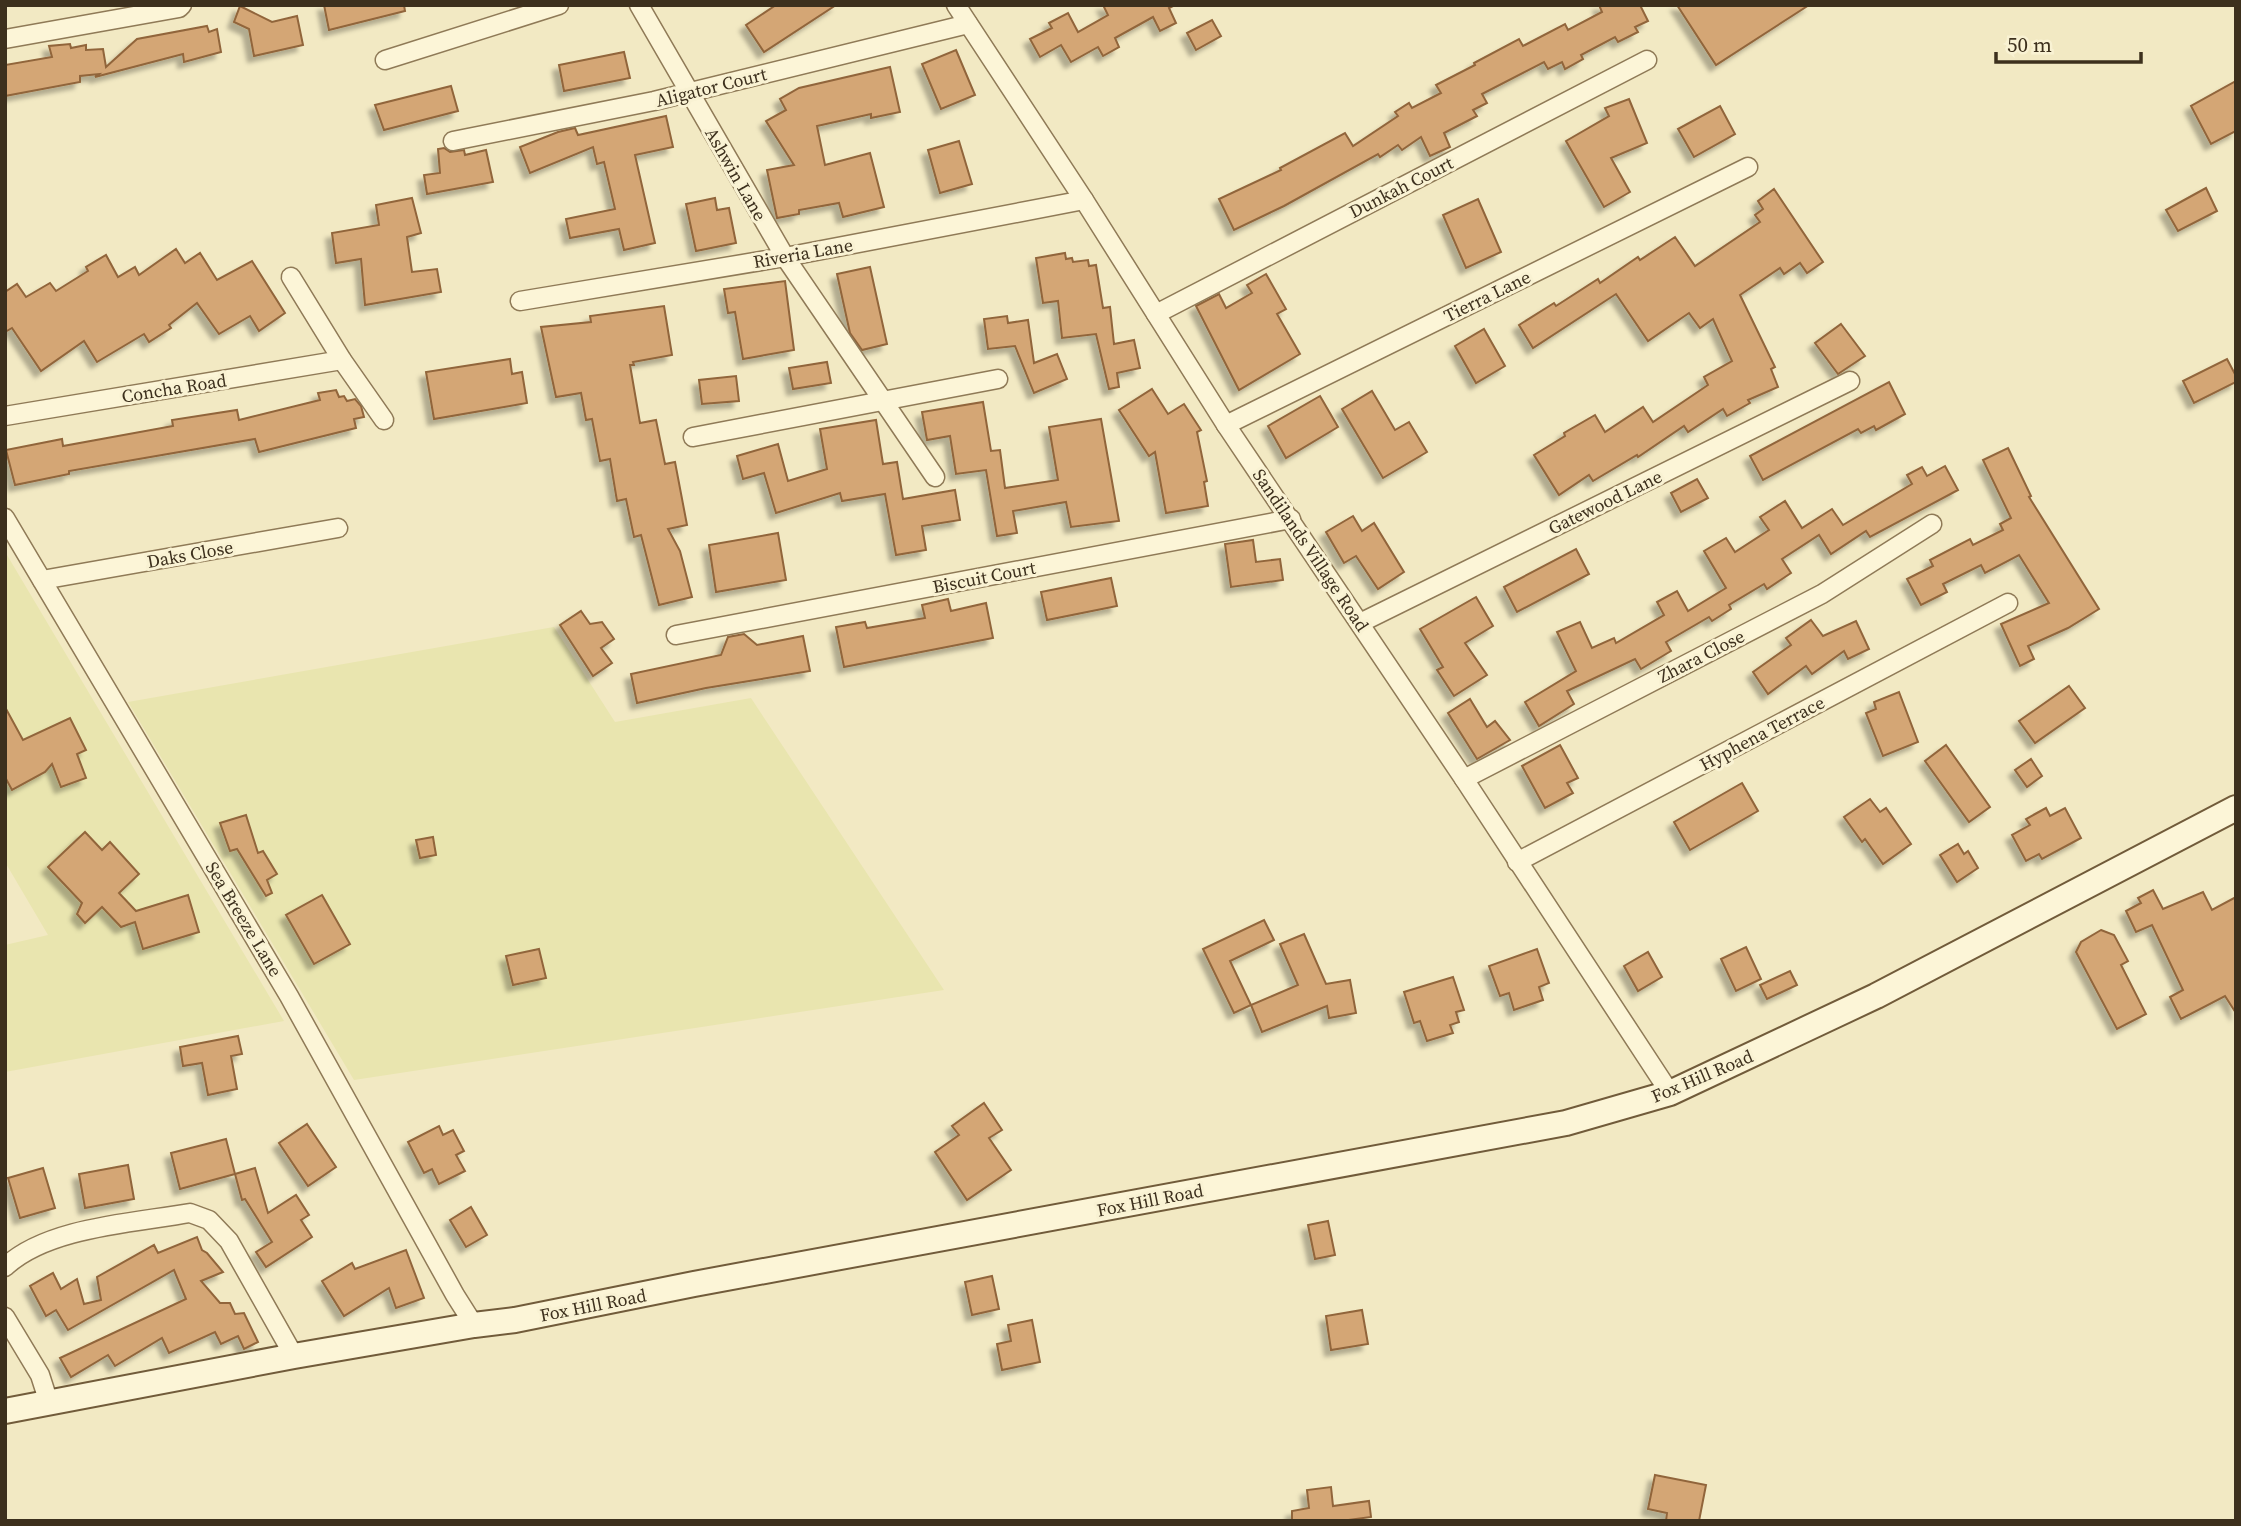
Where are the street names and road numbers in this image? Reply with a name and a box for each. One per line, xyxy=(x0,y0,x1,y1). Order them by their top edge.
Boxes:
street label: Aligator Court xyxy=(653,61,769,113)
street label: Ashwin Lane xyxy=(699,123,773,225)
street label: Dunkah Court xyxy=(1345,150,1457,224)
street label: Riveria Lane xyxy=(751,232,855,274)
street label: Tierra Lane xyxy=(1439,264,1535,328)
street label: Concha Road xyxy=(120,367,228,409)
street label: Sandilands Village Road xyxy=(1247,464,1375,636)
street label: Gatewood Lane xyxy=(1544,464,1666,540)
street label: Daks Close xyxy=(145,534,235,574)
street label: Biscuit Court xyxy=(930,555,1038,599)
street label: Zhara Close xyxy=(1653,623,1749,689)
street label: Hyphena Terrace xyxy=(1695,690,1829,776)
street label: Sea Breeze Lane xyxy=(200,857,288,981)
street label: Fox Hill Road xyxy=(1647,1043,1757,1109)
street label: Fox Hill Road xyxy=(1095,1177,1205,1223)
street label: Fox Hill Road xyxy=(538,1282,648,1328)

